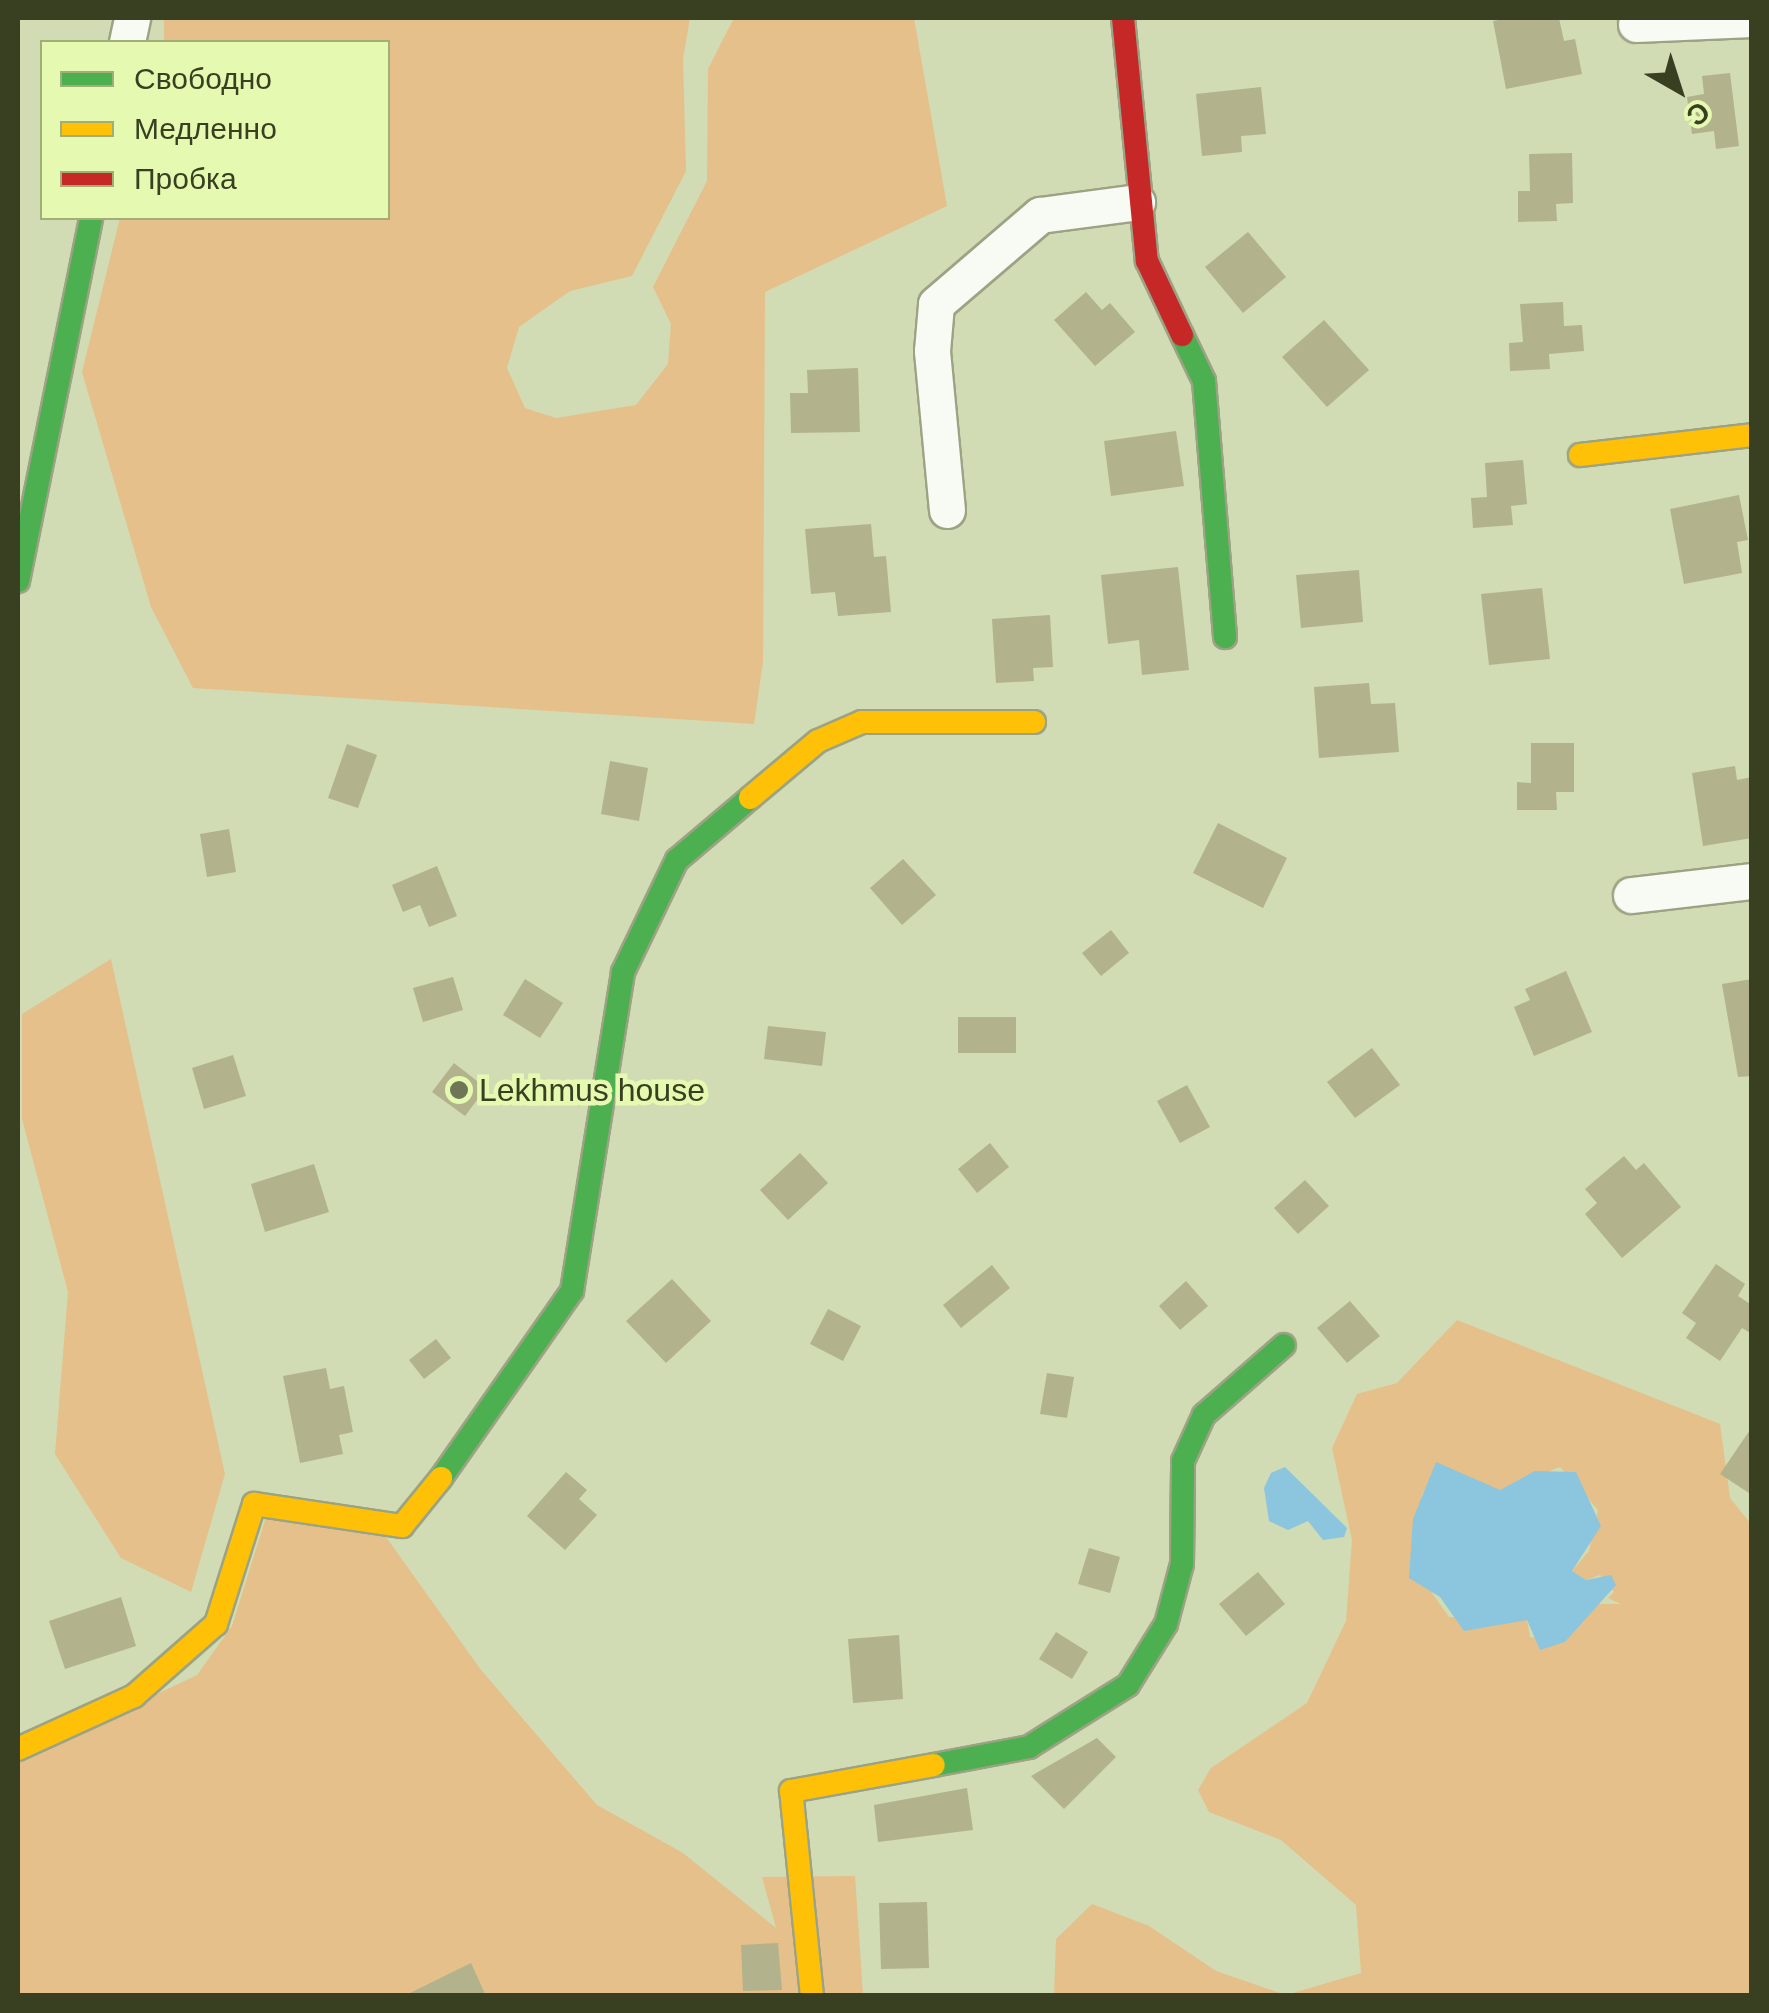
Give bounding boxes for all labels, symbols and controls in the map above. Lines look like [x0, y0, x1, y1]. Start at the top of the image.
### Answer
legend [40, 40, 390, 220]
north arrow [1629, 40, 1729, 140]
text: Свободно [134, 62, 272, 95]
text: С [1681, 95, 1716, 132]
text: Медленно [134, 112, 277, 145]
text: Пробка [134, 162, 237, 195]
place label: Lekhmus house [479, 1071, 705, 1109]
marker: Lekhmus house [448, 1079, 470, 1101]

